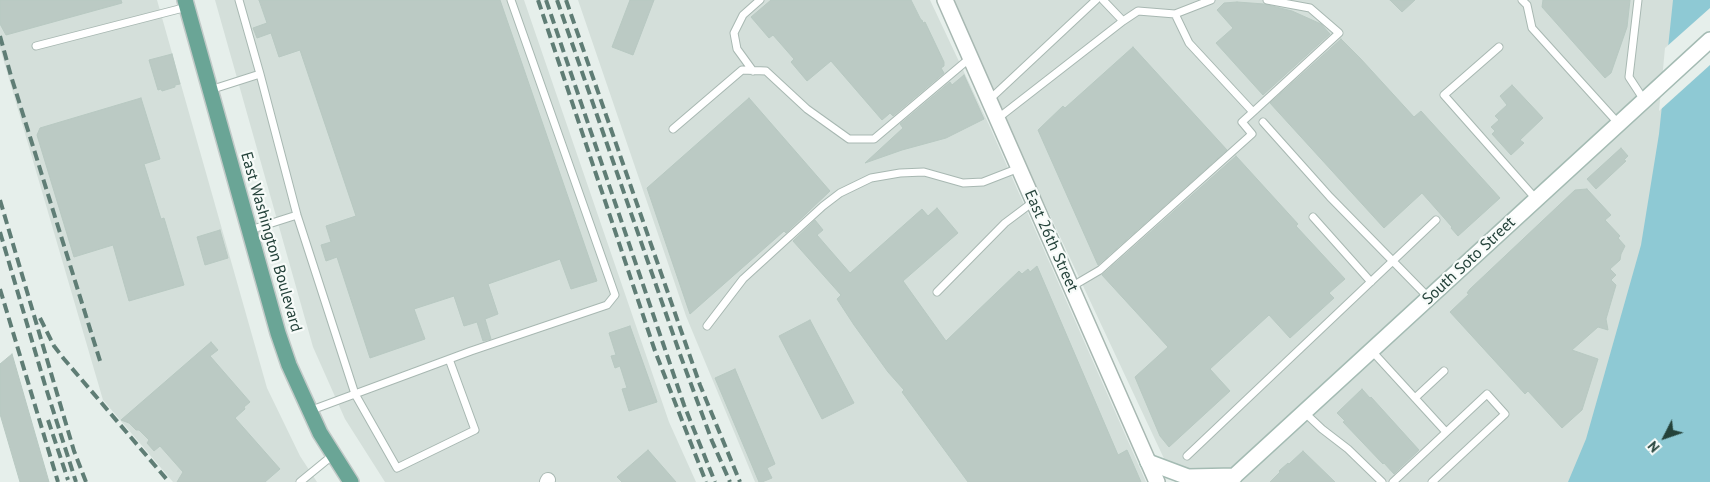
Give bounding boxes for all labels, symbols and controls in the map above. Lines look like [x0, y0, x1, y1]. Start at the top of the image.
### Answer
street label: East Washington Boulevard [236, 150, 306, 334]
street label: East 26th Street [1020, 187, 1082, 295]
street label: South Soto Street [1419, 213, 1519, 309]
north arrow [1640, 412, 1690, 462]
text: N [1644, 437, 1663, 456]

